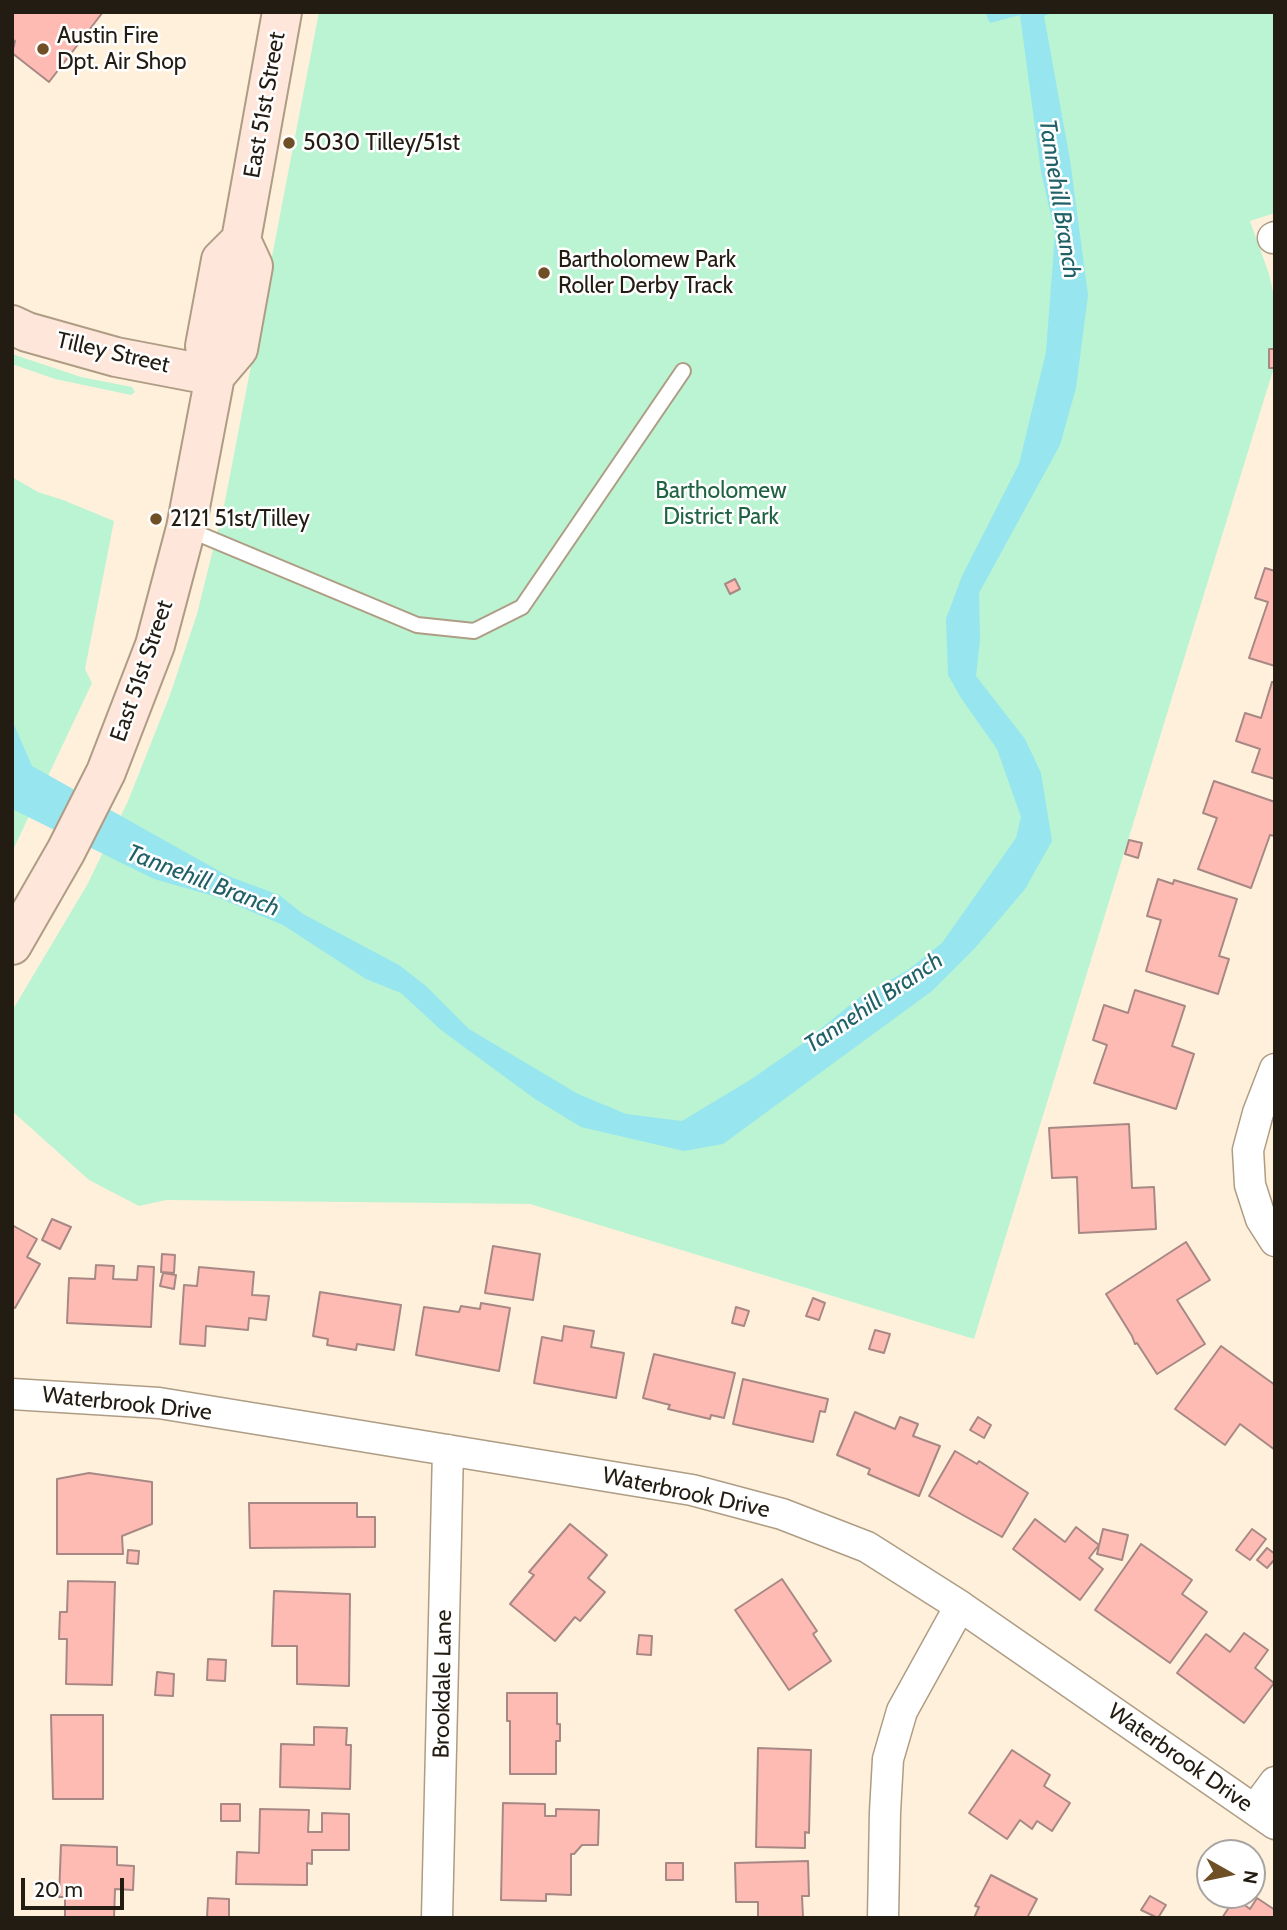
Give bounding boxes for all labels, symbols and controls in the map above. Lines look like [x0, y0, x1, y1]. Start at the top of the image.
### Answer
place label: Austin Fire Dpt. Air Shop [57, 22, 187, 76]
street label: East 51st Street [239, 30, 291, 180]
marker: Austin Fire Dpt. Air Shop [35, 41, 51, 57]
water label: Tannehill Branch [1032, 117, 1086, 281]
place label: 5030 Tilley/51st [303, 129, 460, 157]
marker: 5030 Tilley/51st [281, 135, 297, 151]
place label: Bartholomew Park Roller Derby Track [558, 246, 736, 300]
marker: Bartholomew Park Roller Derby Track [536, 265, 552, 281]
street label: Tilley Street [54, 327, 172, 379]
park label: Bartholomew District Park [655, 477, 787, 531]
place label: 2121 51st/Tilley [170, 505, 310, 533]
marker: 2121 51st/Tilley [148, 511, 164, 527]
street label: East 51st Street [105, 597, 179, 745]
water label: Tannehill Branch [123, 839, 283, 923]
water label: Tannehill Branch [799, 946, 949, 1060]
street label: Waterbrook Drive [41, 1381, 213, 1427]
street label: Waterbrook Drive [600, 1462, 772, 1524]
street label: Brookdale Lane [428, 1609, 458, 1759]
street label: Waterbrook Drive [1102, 1698, 1258, 1818]
north arrow [1196, 1839, 1266, 1909]
scale bar [24, 1864, 128, 1908]
text: N [1238, 1869, 1263, 1885]
text: 20 m [34, 1877, 83, 1902]

